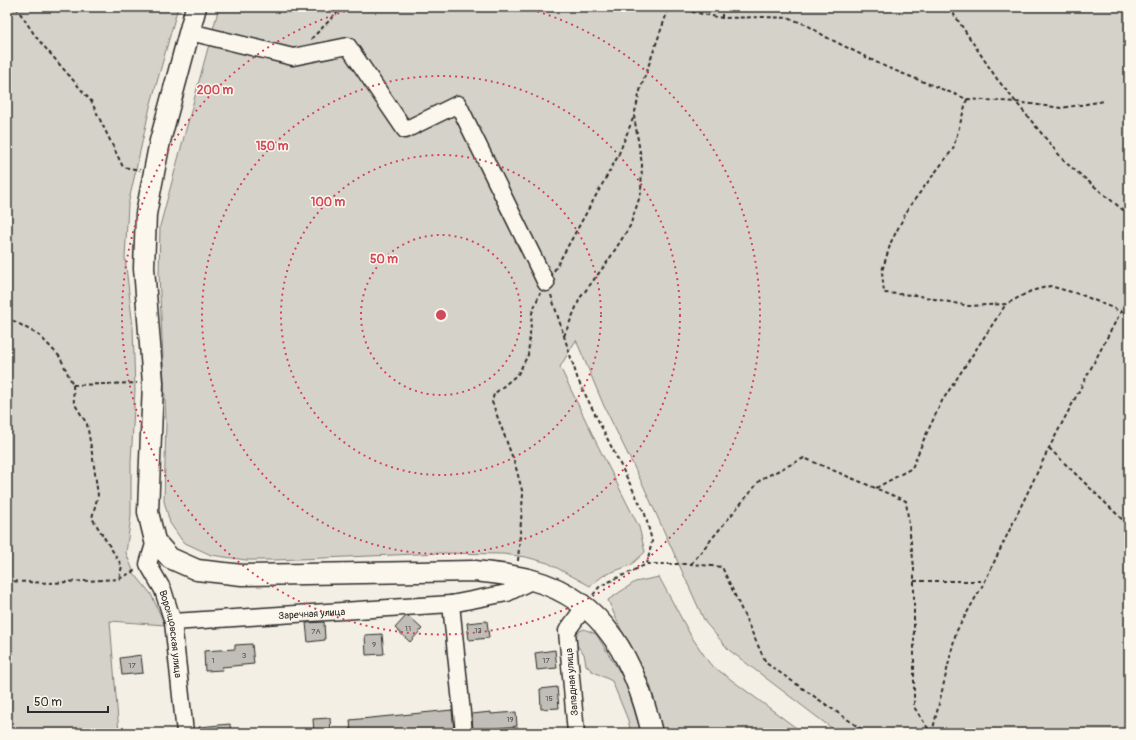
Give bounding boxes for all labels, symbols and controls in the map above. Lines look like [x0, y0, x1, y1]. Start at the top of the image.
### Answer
text: 200 m [197, 83, 234, 98]
text: 150 m [256, 139, 289, 154]
text: 100 m [311, 195, 346, 210]
text: 50 m [370, 252, 398, 267]
centre of rings [434, 308, 448, 322]
street label: Воронцовская улица [156, 589, 184, 679]
street label: Заречная улица [278, 606, 346, 622]
house number: 11 [405, 624, 411, 633]
house number: 13 [474, 626, 482, 635]
house number: 7А [311, 627, 321, 636]
house number: 9 [372, 640, 376, 649]
street label: Западная улица [563, 647, 581, 716]
house number: 3 [242, 651, 247, 660]
house number: 1 [211, 656, 215, 665]
house number: 17 [542, 656, 550, 665]
house number: 17 [128, 661, 136, 670]
scale bar [28, 688, 108, 714]
house number: 15 [545, 694, 553, 703]
text: 50 m [34, 695, 62, 710]
house number: 19 [506, 715, 514, 724]

